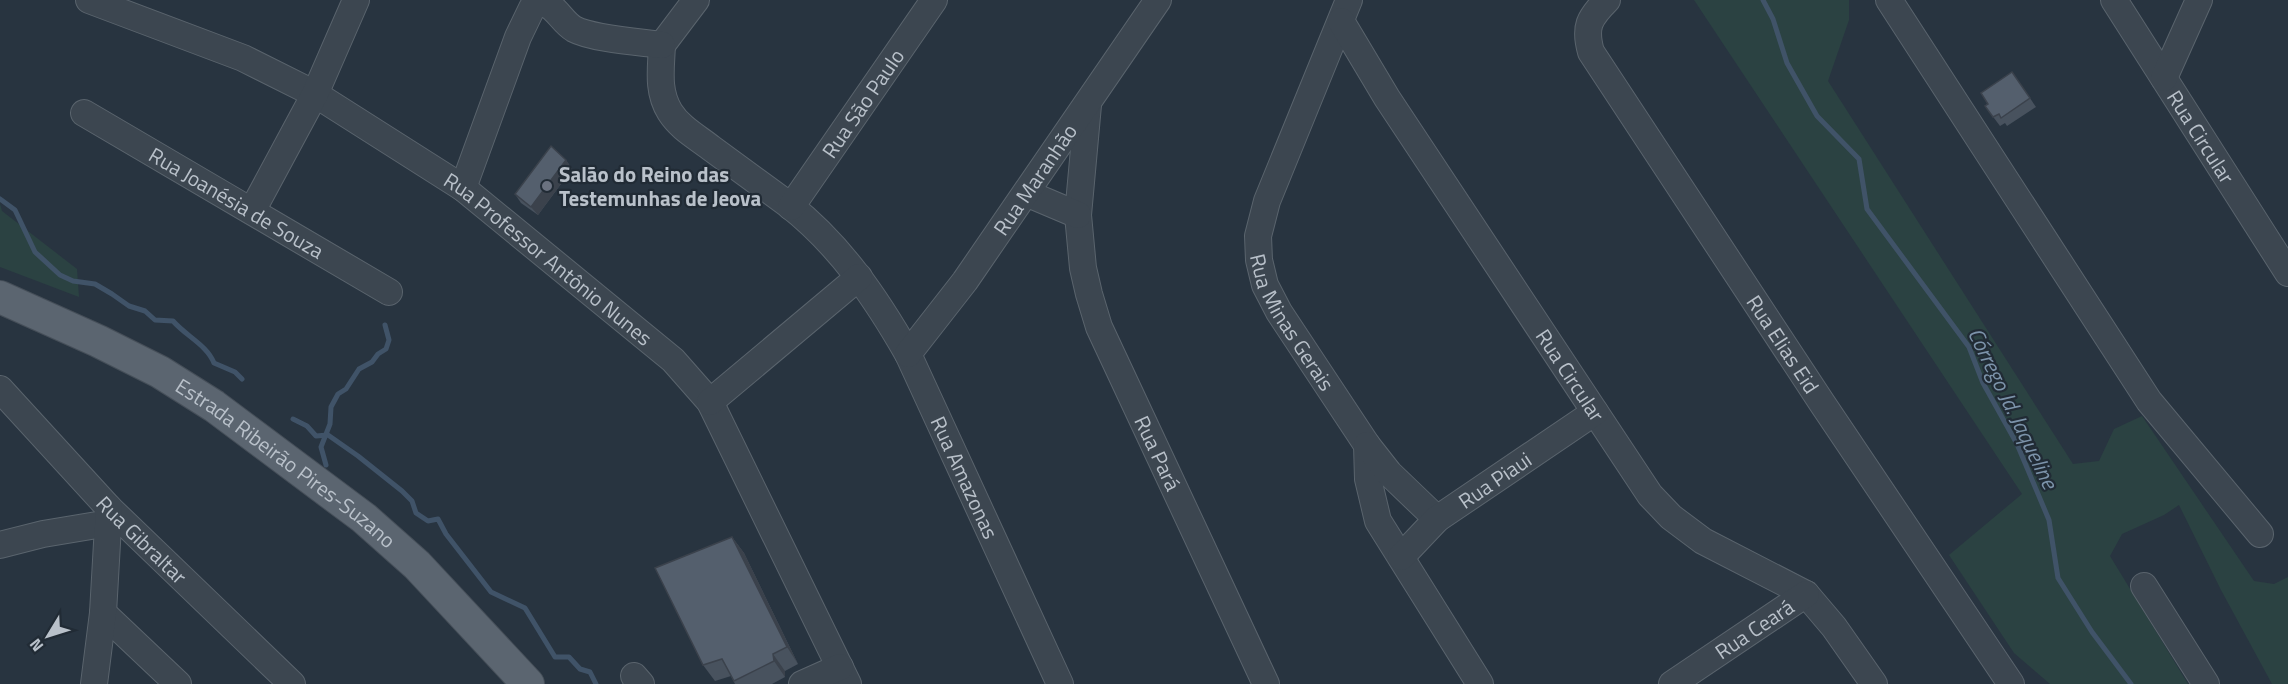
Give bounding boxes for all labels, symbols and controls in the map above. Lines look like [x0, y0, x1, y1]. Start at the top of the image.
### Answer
street label: Rua São Paulo [813, 42, 912, 165]
street label: Rua Circular [2159, 84, 2243, 190]
street label: Rua Maranhão [985, 117, 1085, 242]
street label: Rua Joanésia de Souza [143, 139, 331, 267]
place label: Salão do Reino das Testemunhas de Jeova [559, 158, 761, 214]
street label: Rua Professor Antônio Nunes [438, 164, 659, 353]
marker: Salão do Reino das Testemunhas de Jeova [540, 179, 554, 193]
street label: Rua Minas Gerais [1242, 250, 1343, 397]
street label: Rua Elias Eid [1739, 288, 1827, 400]
water label: Córrego Jd. Jaqueline [1959, 321, 2068, 496]
street label: Rua Circular [1528, 322, 1613, 428]
street label: Estrada Ribeirão Pires-Suzano [169, 370, 403, 555]
street label: Rua Pará [1127, 410, 1190, 496]
street label: Rua Amazonas [923, 411, 1007, 544]
street label: Rua Piaui [1452, 444, 1538, 516]
street label: Rua Gibraltar [89, 488, 195, 591]
street label: Rua Ceará [1708, 590, 1801, 667]
north arrow [18, 606, 78, 666]
text: N [23, 633, 49, 657]

